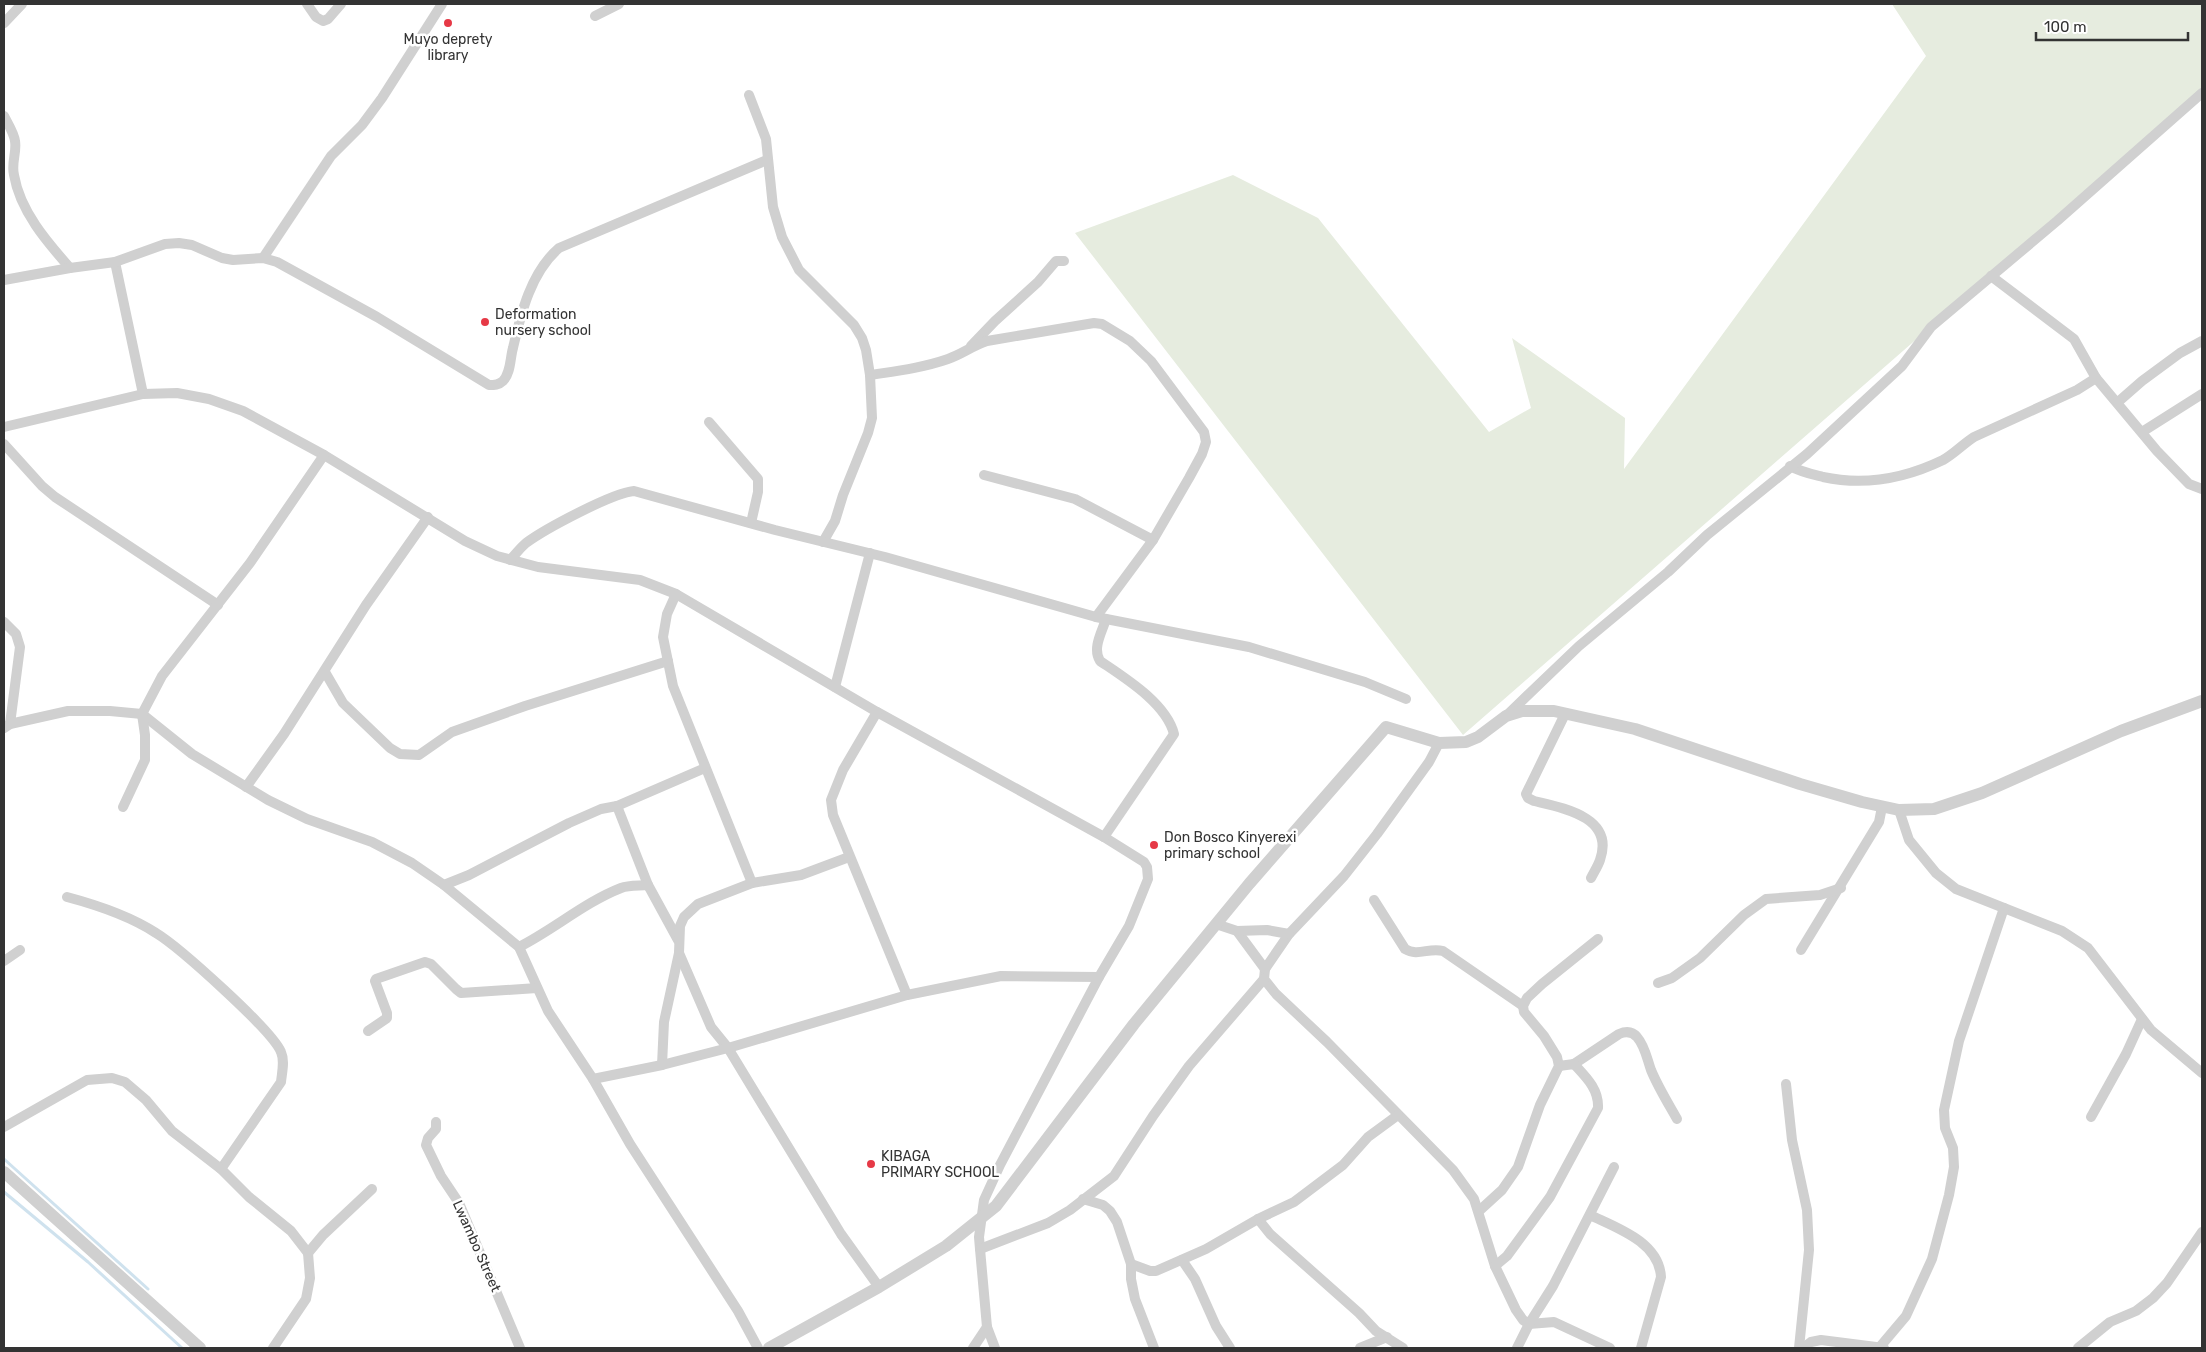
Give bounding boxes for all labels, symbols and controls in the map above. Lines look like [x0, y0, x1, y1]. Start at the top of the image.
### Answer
scale bar [2036, 10, 2188, 42]
marker: Muyo deprety library [442, 17, 454, 29]
text: 100 m [2044, 18, 2086, 36]
place label: Muyo deprety library [403, 31, 493, 64]
place label: Deformation nursery school [495, 306, 591, 339]
marker: Deformation nursery school [479, 316, 491, 328]
place label: Don Bosco Kinyerexi primary school [1164, 829, 1297, 862]
marker: Don Bosco Kinyerexi primary school [1148, 839, 1160, 851]
place label: KIBAGA PRIMARY SCHOOL [881, 1148, 999, 1181]
marker: KIBAGA PRIMARY SCHOOL [865, 1158, 877, 1170]
street label: Lwambo Street [449, 1198, 505, 1295]

